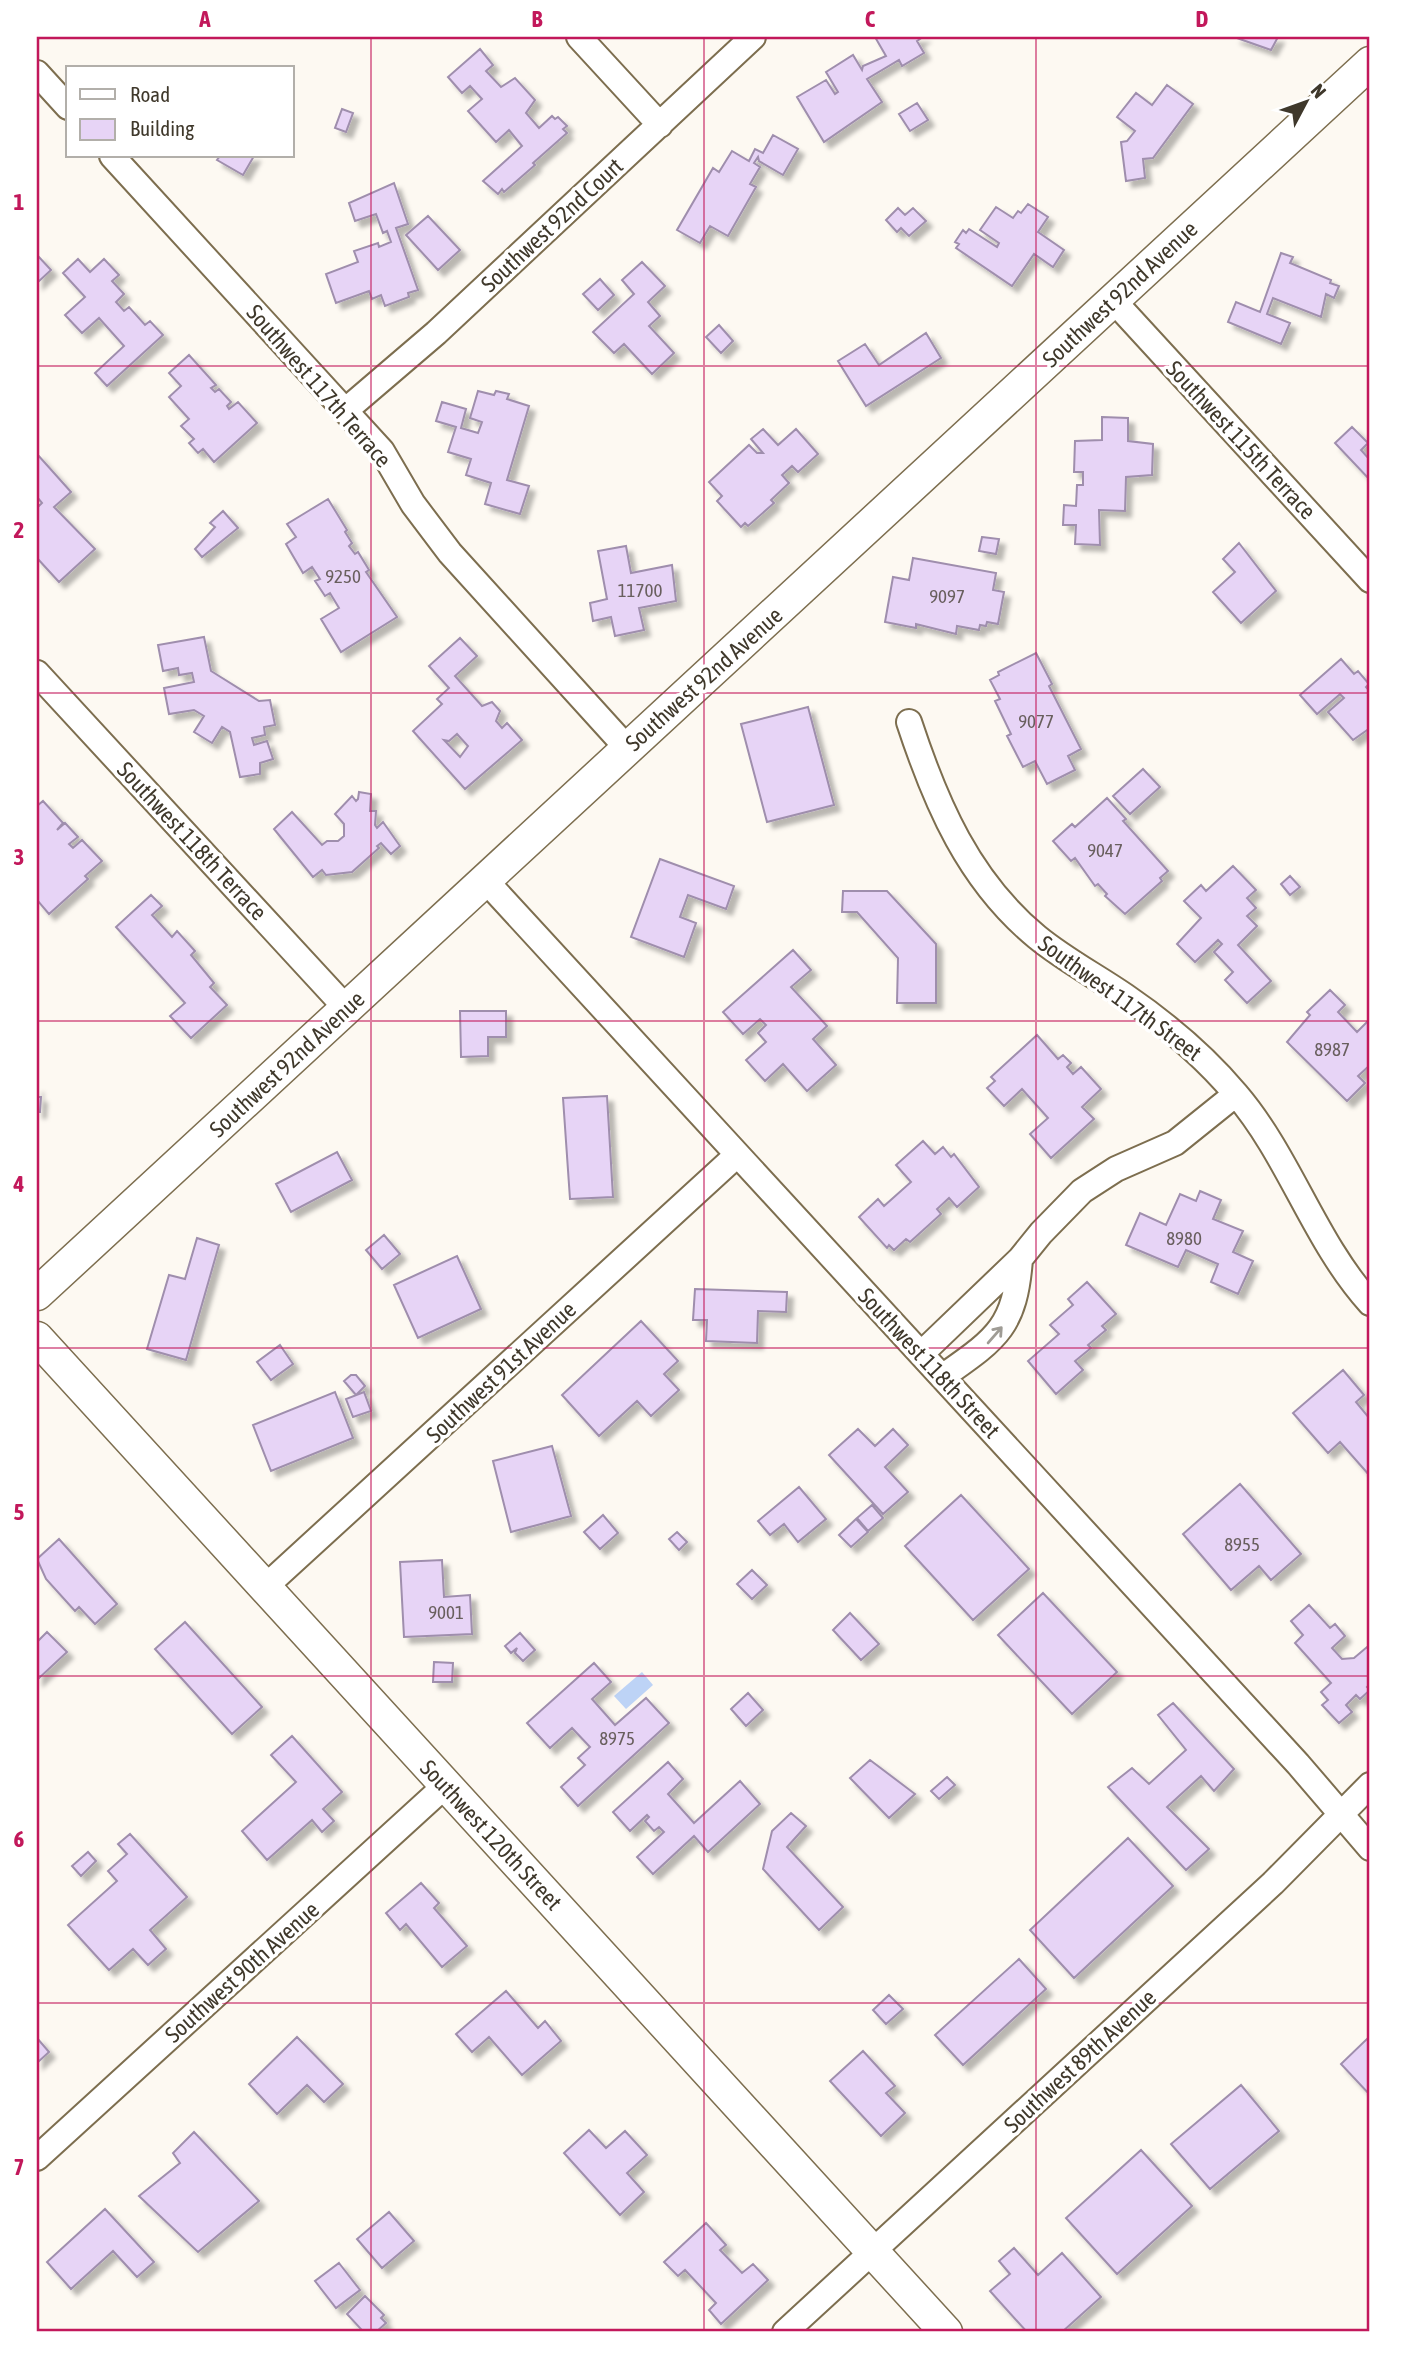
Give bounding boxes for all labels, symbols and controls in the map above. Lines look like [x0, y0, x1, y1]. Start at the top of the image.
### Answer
text: A [198, 6, 211, 32]
text: B [532, 6, 543, 32]
text: C [865, 6, 876, 32]
text: D [1196, 6, 1209, 32]
legend [66, 66, 294, 158]
north arrow [1270, 66, 1340, 136]
text: N [1307, 79, 1331, 102]
text: Road [130, 82, 170, 106]
text: Building [130, 116, 194, 140]
street label: Southwest 92nd Court [476, 153, 628, 297]
text: 1 [14, 189, 25, 215]
street label: Southwest 92nd Avenue [1037, 216, 1203, 372]
street label: Southwest 117th Terrace [241, 300, 397, 472]
street label: Southwest 115th Terrace [1161, 356, 1321, 524]
text: 2 [14, 517, 24, 543]
house number: 9250 [325, 565, 361, 587]
house number: 11700 [618, 579, 662, 601]
house number: 9097 [929, 585, 965, 607]
street label: Southwest 92nd Avenue [620, 602, 788, 756]
house number: 9077 [1018, 710, 1054, 732]
street label: Southwest 118th Terrace [112, 757, 272, 925]
house number: 9047 [1087, 839, 1123, 861]
text: 3 [14, 844, 24, 870]
street label: Southwest 117th Street [1033, 930, 1207, 1066]
street label: Southwest 92nd Avenue [204, 986, 370, 1142]
house number: 8987 [1314, 1038, 1350, 1060]
text: 4 [13, 1171, 25, 1197]
house number: 8980 [1166, 1227, 1202, 1249]
street label: Southwest 118th Street [853, 1283, 1005, 1443]
street label: Southwest 91st Avenue [421, 1296, 581, 1448]
one-way arrow [987, 1326, 1003, 1344]
text: 5 [14, 1499, 25, 1525]
house number: 8955 [1224, 1533, 1260, 1555]
house number: 9001 [428, 1601, 464, 1623]
house number: 8975 [599, 1727, 635, 1749]
street label: Southwest 120th Street [415, 1755, 567, 1915]
text: 6 [14, 1826, 25, 1852]
street label: Southwest 90th Avenue [160, 1896, 324, 2048]
street label: Southwest 89th Avenue [999, 1984, 1161, 2138]
text: 7 [14, 2154, 24, 2180]

